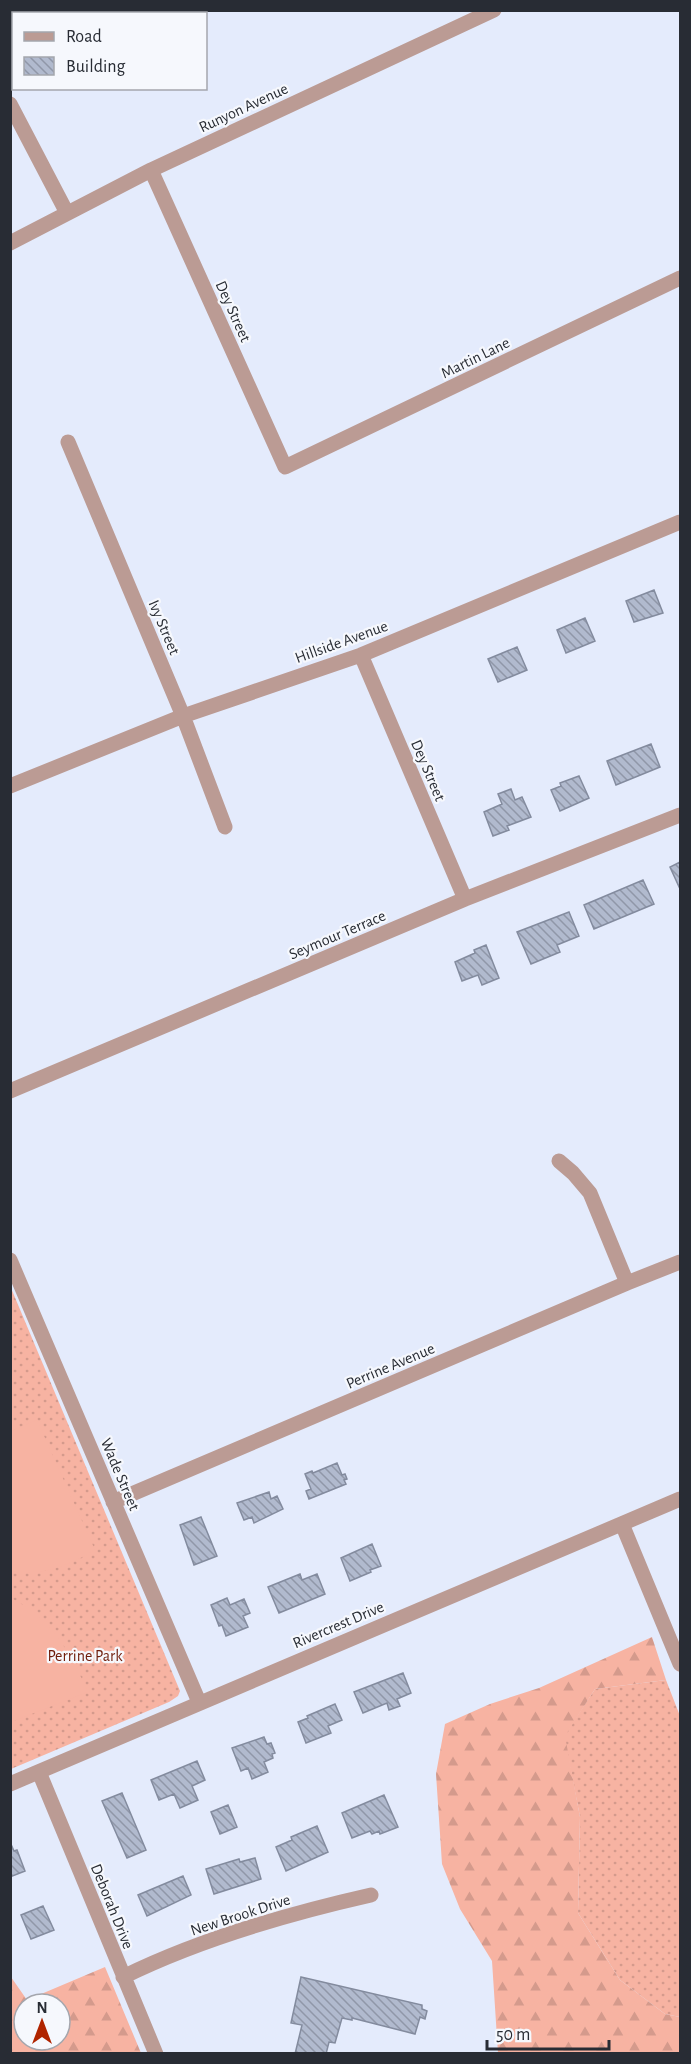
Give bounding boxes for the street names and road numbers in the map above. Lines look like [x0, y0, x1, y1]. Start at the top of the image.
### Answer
street label: Runyon Avenue [196, 80, 291, 136]
street label: Dey Street [212, 279, 254, 345]
street label: Martin Lane [439, 334, 512, 381]
street label: Ivy Street [145, 598, 183, 657]
street label: Hillside Avenue [293, 618, 390, 666]
street label: Dey Street [407, 737, 448, 804]
street label: Seymour Terrace [287, 907, 388, 963]
street label: Perrine Avenue [344, 1340, 437, 1392]
street label: Wade Street [98, 1436, 142, 1513]
street label: Rivercrest Drive [290, 1599, 386, 1651]
street label: Deborah Drive [88, 1862, 136, 1951]
street label: New Brook Drive [188, 1891, 292, 1939]

